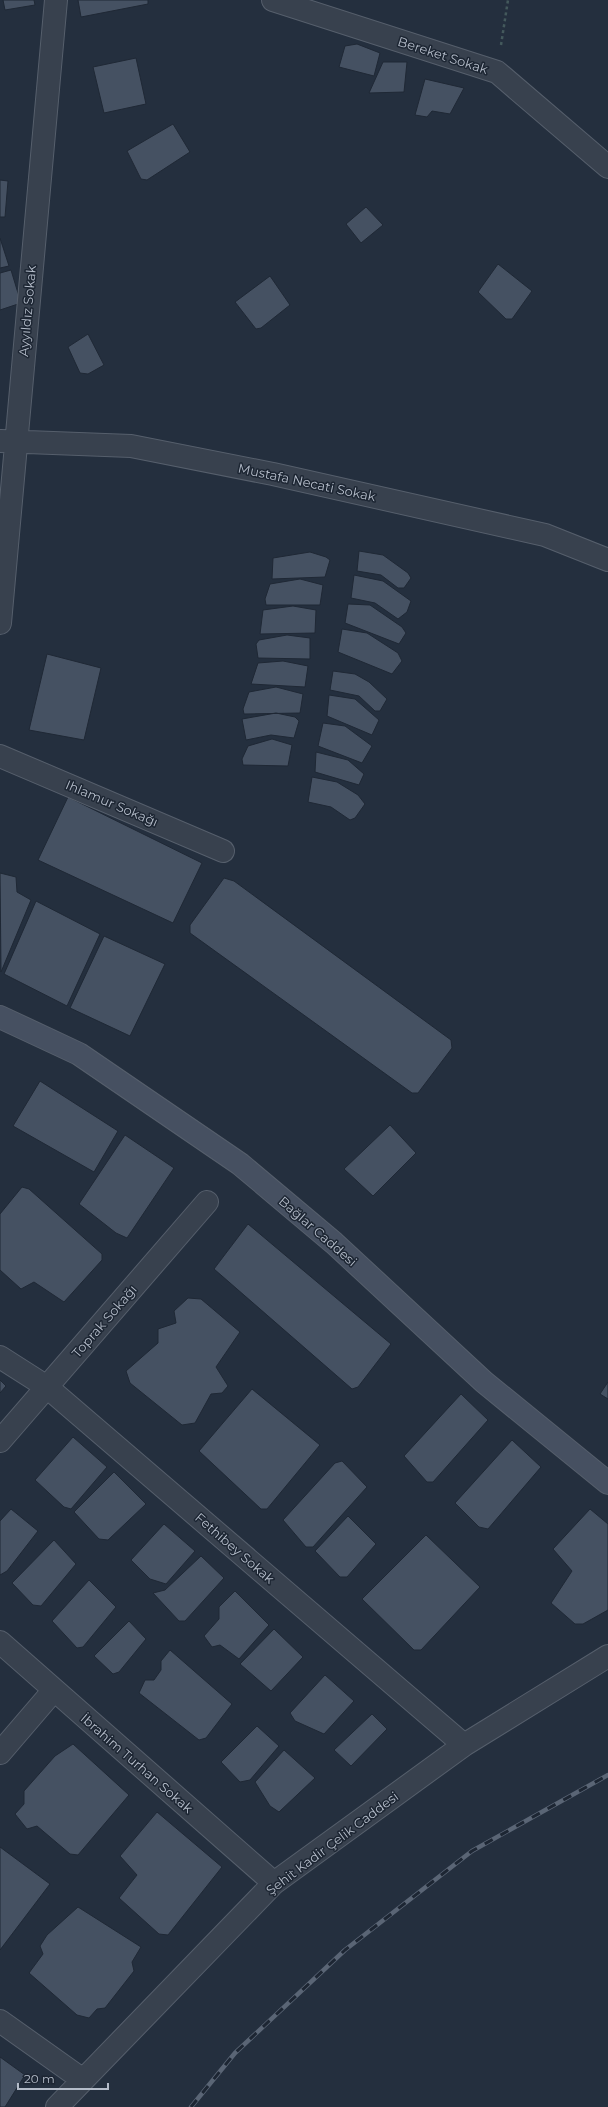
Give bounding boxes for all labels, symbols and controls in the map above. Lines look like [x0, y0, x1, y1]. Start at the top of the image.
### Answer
street label: Bereket Sokak [396, 33, 490, 77]
street label: Ayyıldız Sokak [15, 264, 39, 357]
street label: Mustafa Necati Sokak [237, 460, 378, 504]
street label: Ihlamur Sokağı [63, 776, 161, 830]
street label: Bağlar Caddesi [276, 1193, 360, 1269]
street label: Toprak Sokağı [68, 1281, 140, 1361]
street label: Fethibey Sokak [192, 1509, 278, 1587]
street label: İbrahim Turhan Sokak [78, 1710, 197, 1816]
street label: Şehit Kadir Çelik Caddesi [263, 1788, 401, 1898]
scale bar [18, 2065, 108, 2091]
text: 20 m [24, 2071, 55, 2086]

